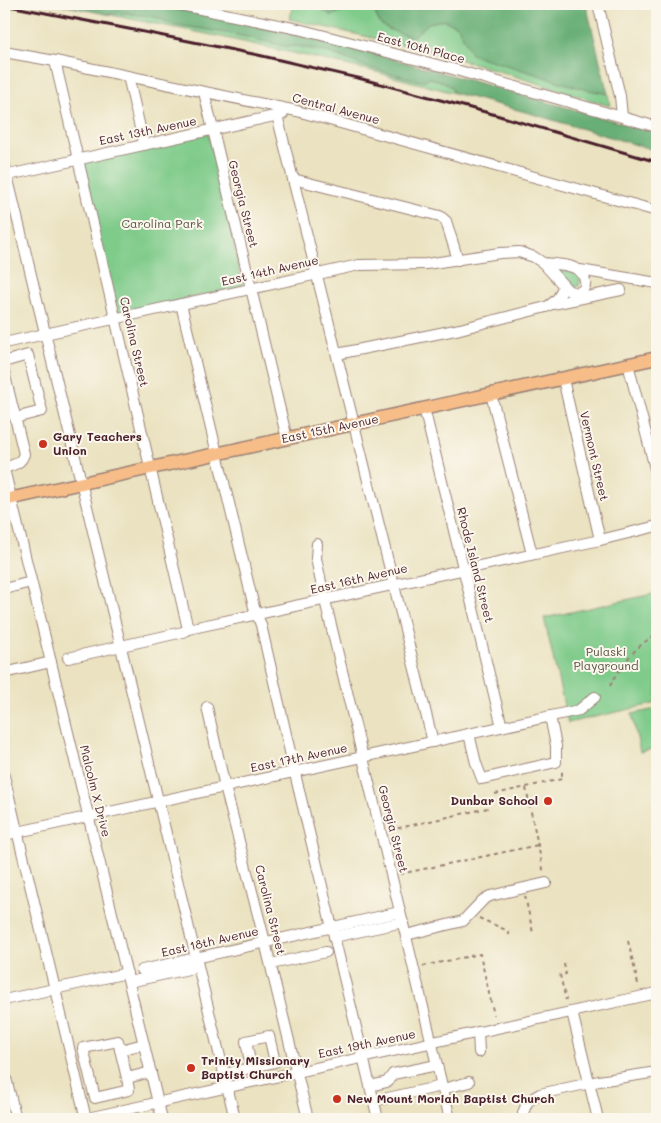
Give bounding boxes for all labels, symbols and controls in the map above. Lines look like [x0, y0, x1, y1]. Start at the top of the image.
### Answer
street label: East 10th Place [376, 28, 467, 66]
street label: Central Avenue [291, 89, 382, 127]
street label: East 13th Avenue [98, 112, 198, 148]
street label: Georgia Street [225, 158, 263, 249]
park label: Carolina Park [121, 215, 203, 231]
street label: East 14th Avenue [220, 251, 320, 289]
street label: Carolina Street [117, 295, 153, 388]
street label: Vermont Street [577, 409, 613, 502]
street label: East 15th Avenue [280, 410, 380, 446]
place label: Gary Teachers Union [53, 428, 142, 458]
marker: Gary Teachers Union [37, 438, 49, 450]
street label: Rhode Island Street [454, 505, 498, 624]
street label: East 16th Avenue [309, 559, 409, 597]
park label: Pulaski Playground [573, 643, 639, 673]
street label: East 17th Avenue [249, 739, 349, 775]
street label: Malcolm X Drive [77, 743, 115, 838]
street label: Georgia Street [375, 783, 413, 874]
place label: Dunbar School [451, 792, 538, 808]
marker: Dunbar School [542, 795, 554, 807]
street label: Carolina Street [252, 863, 290, 956]
street label: East 18th Avenue [160, 922, 260, 960]
street label: East 19th Avenue [317, 1025, 417, 1061]
place label: Trinity Missionary Baptist Church [201, 1052, 310, 1082]
marker: Trinity Missionary Baptist Church [185, 1062, 197, 1074]
place label: New Mount Moriah Baptist Church [347, 1090, 554, 1106]
marker: New Mount Moriah Baptist Church [331, 1093, 343, 1105]

